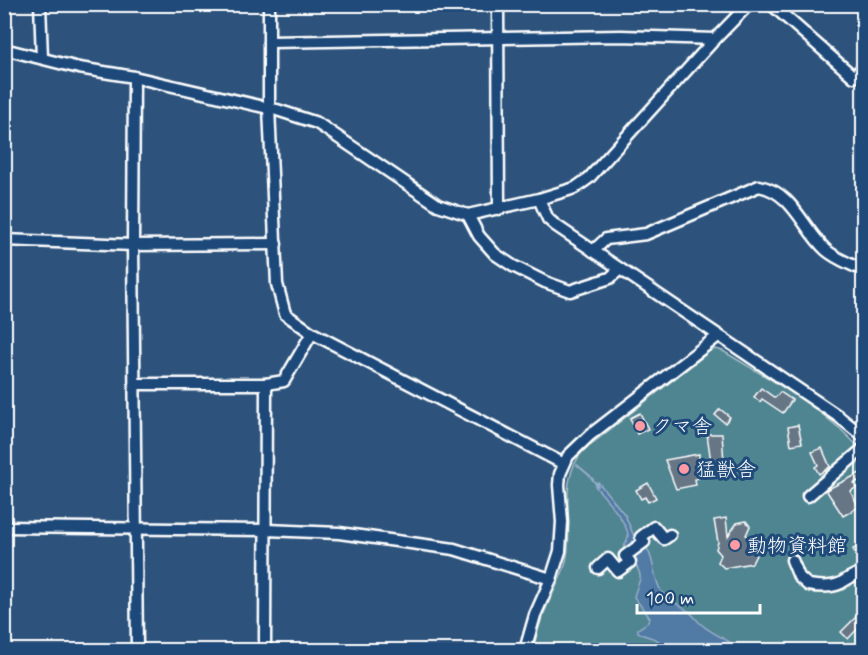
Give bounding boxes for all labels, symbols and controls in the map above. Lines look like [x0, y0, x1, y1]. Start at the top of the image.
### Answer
place label: クマ舎 [652, 414, 712, 441]
marker: クマ舎 [633, 419, 647, 433]
place label: 猛獣舎 [696, 457, 756, 484]
marker: 猛獣舎 [677, 462, 691, 476]
place label: 動物資料館 [747, 533, 847, 560]
marker: 動物資料館 [728, 538, 742, 552]
scale bar [637, 577, 760, 615]
text: 100 m [646, 587, 694, 611]

